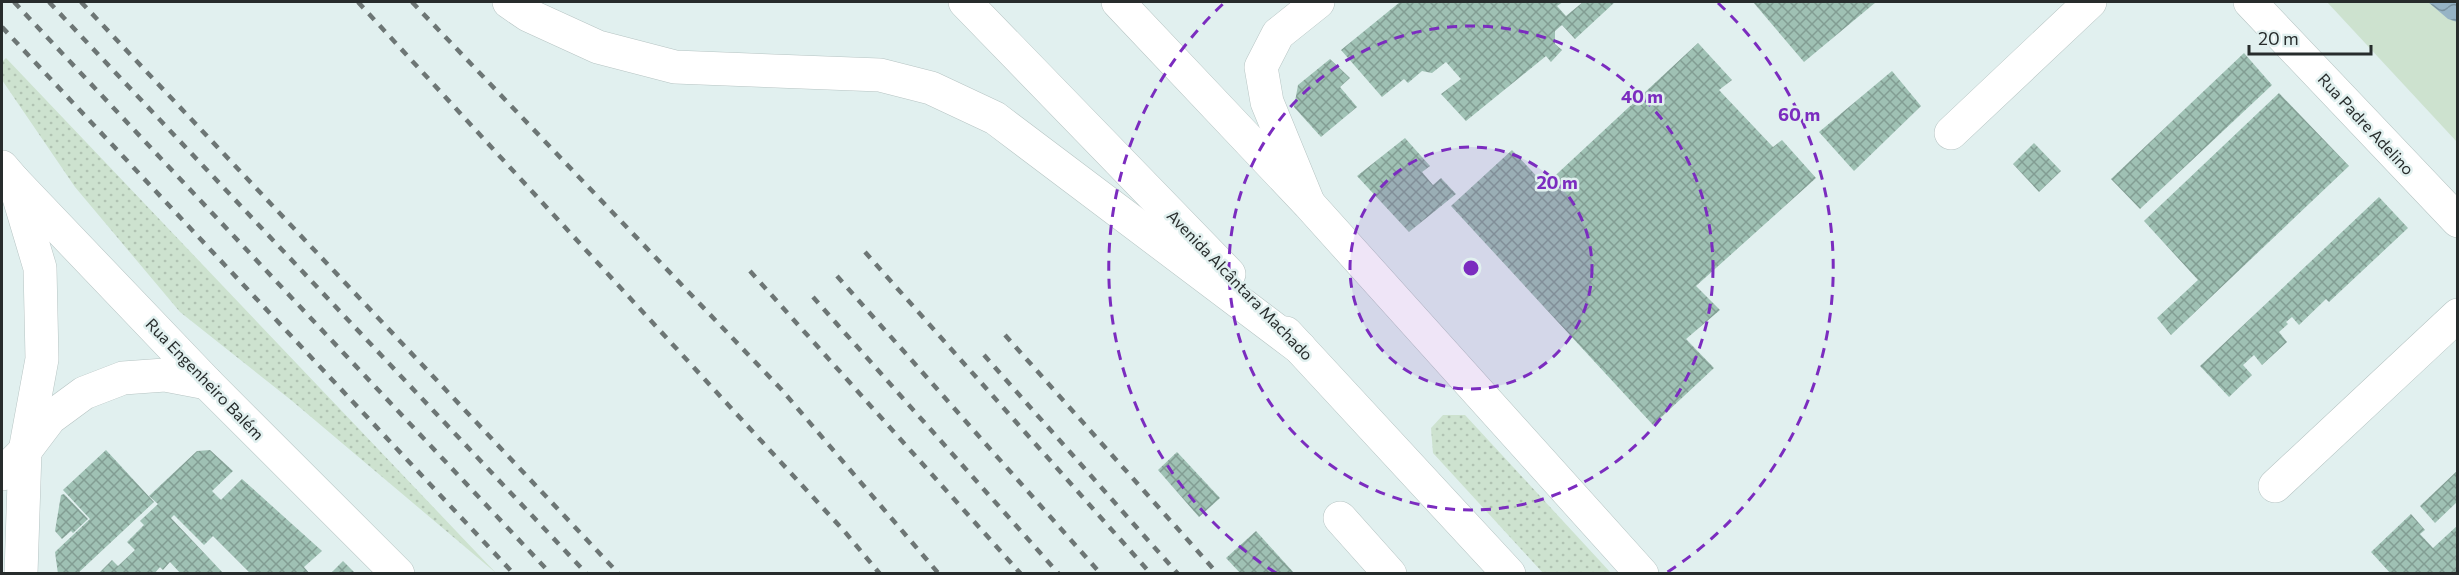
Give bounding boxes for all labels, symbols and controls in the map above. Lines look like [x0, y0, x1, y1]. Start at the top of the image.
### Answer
scale bar [2249, 18, 2370, 56]
text: 20 m [2258, 27, 2299, 49]
street label: Rua Padre Adelino [2315, 69, 2418, 178]
text: 40 m [1621, 85, 1663, 107]
text: 60 m [1778, 103, 1820, 125]
text: 20 m [1536, 171, 1578, 193]
street label: Avenida Alcântara Machado [1164, 206, 1317, 364]
centre of rings [1461, 258, 1481, 278]
street label: Rua Engenheiro Balém [142, 314, 268, 443]

